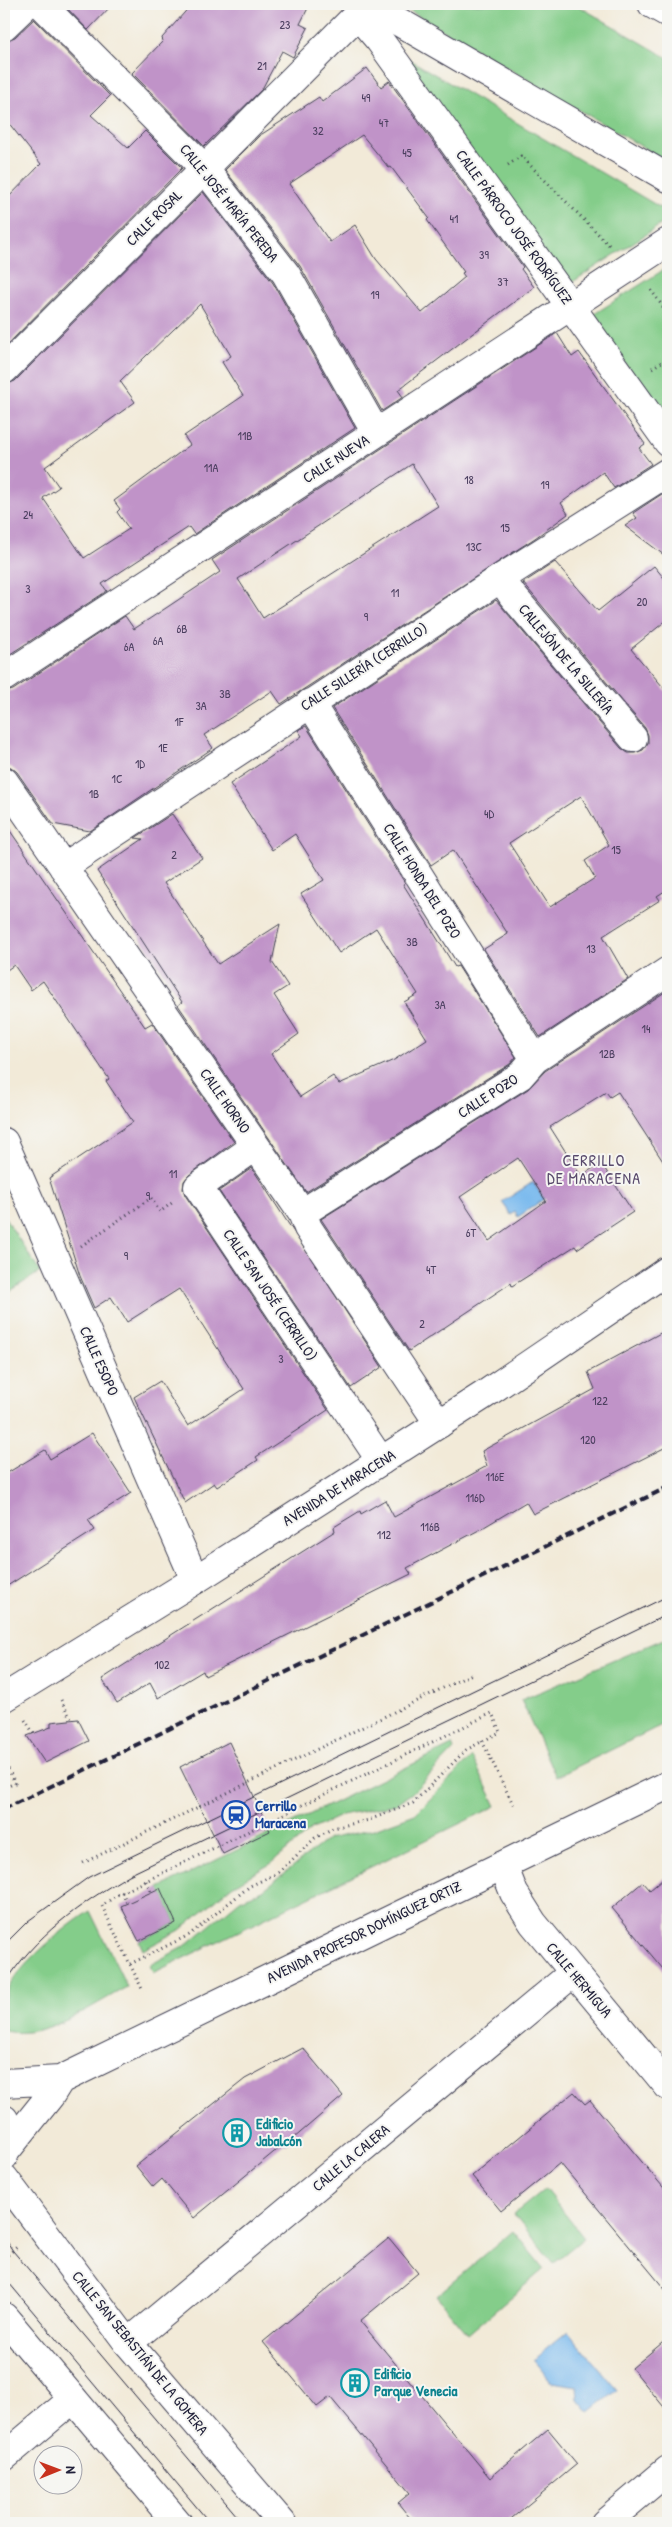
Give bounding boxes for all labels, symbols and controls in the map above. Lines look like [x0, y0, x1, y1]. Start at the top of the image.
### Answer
house number: 23 [280, 16, 291, 33]
house number: 21 [257, 57, 267, 74]
house number: 49 [362, 89, 371, 106]
house number: 47 [379, 114, 389, 131]
house number: 32 [313, 122, 324, 139]
street label: CALLE JOSÉ MARÍA PEREDA [175, 139, 284, 267]
house number: 45 [402, 144, 412, 161]
street label: CALLE PÁRROCO JOSÉ RODRÍGUEZ [451, 145, 578, 309]
street label: CALLE ROSAL [121, 185, 187, 250]
house number: 41 [450, 210, 458, 227]
house number: 39 [479, 246, 489, 263]
house number: 37 [497, 273, 509, 290]
house number: 19 [371, 286, 380, 303]
house number: 11B [238, 427, 252, 444]
street label: CALLE NUEVA [298, 429, 374, 488]
house number: 11A [204, 459, 218, 476]
house number: 18 [464, 471, 474, 488]
house number: 19 [541, 476, 550, 493]
house number: 24 [23, 506, 34, 523]
house number: 15 [500, 519, 510, 536]
house number: 13C [466, 538, 483, 555]
house number: 3 [25, 580, 31, 597]
house number: 11 [391, 584, 399, 601]
house number: 20 [637, 593, 648, 610]
street label: CALLEJÓN DE LA SILLERÍA [514, 599, 619, 719]
house number: 9 [364, 608, 369, 625]
street label: CALLE SILLERÍA (CERRILLO) [296, 617, 432, 716]
house number: 6B [177, 620, 187, 637]
house number: 6A [153, 632, 163, 649]
house number: 6A [124, 638, 134, 655]
house number: 3B [219, 685, 231, 702]
house number: 3A [195, 697, 207, 714]
house number: 1F [175, 713, 184, 730]
house number: 1E [158, 739, 169, 756]
house number: 1D [135, 755, 145, 772]
house number: 1C [112, 770, 123, 787]
house number: 1B [89, 785, 99, 802]
house number: 4D [484, 805, 494, 822]
street label: CALLE HONDA DEL POZO [378, 819, 466, 942]
house number: 15 [611, 841, 621, 858]
house number: 2 [171, 846, 177, 863]
house number: 3B [406, 933, 418, 950]
house number: 13 [586, 940, 596, 957]
house number: 3A [434, 996, 446, 1013]
house number: 14 [642, 1020, 651, 1037]
house number: 12B [599, 1045, 615, 1062]
street label: CALLE HORNO [195, 1064, 256, 1138]
street label: CALLE POZO [453, 1068, 522, 1123]
district label: CERRILLO DE MARACENA [547, 1149, 641, 1189]
house number: 11 [169, 1165, 177, 1182]
house number: 9 [146, 1187, 151, 1204]
street label: CALLE SAN JOSÉ (CERRILLO) [218, 1224, 323, 1365]
house number: 6T [466, 1224, 477, 1241]
house number: 9 [124, 1247, 129, 1264]
house number: 4T [426, 1261, 436, 1278]
house number: 2 [419, 1315, 425, 1332]
street label: CALLE ESOPO [75, 1323, 124, 1399]
house number: 3 [278, 1350, 284, 1367]
house number: 122 [592, 1392, 608, 1409]
house number: 120 [580, 1431, 596, 1448]
street label: AVENIDA DE MARACENA [278, 1444, 400, 1531]
house number: 116E [486, 1468, 505, 1485]
house number: 116D [465, 1489, 485, 1506]
house number: 116B [420, 1518, 440, 1535]
house number: 112 [377, 1526, 392, 1543]
house number: 102 [154, 1656, 170, 1673]
place label: Cerrillo Maracena [255, 1795, 306, 1833]
station icon: Cerrillo Maracena [221, 1800, 251, 1830]
street label: AVENIDA PROFESOR DOMÍNGUEZ ORTIZ [263, 1875, 465, 1988]
street label: CALLE HERMIGUA [542, 1938, 618, 2022]
place label: Edificio Jabalcón [256, 2113, 302, 2151]
building icon: Edificio Jabalcón [222, 2118, 252, 2148]
street label: CALLE LA CALERA [308, 2119, 394, 2196]
street label: CALLE SAN SEBASTIÁN DE LA GOMERA [67, 2266, 214, 2440]
place label: Edificio Parque Venecia [374, 2363, 458, 2402]
building icon: Edificio Parque Venecia [340, 2368, 370, 2398]
north arrow [32, 2444, 82, 2494]
text: N [62, 2466, 81, 2474]

